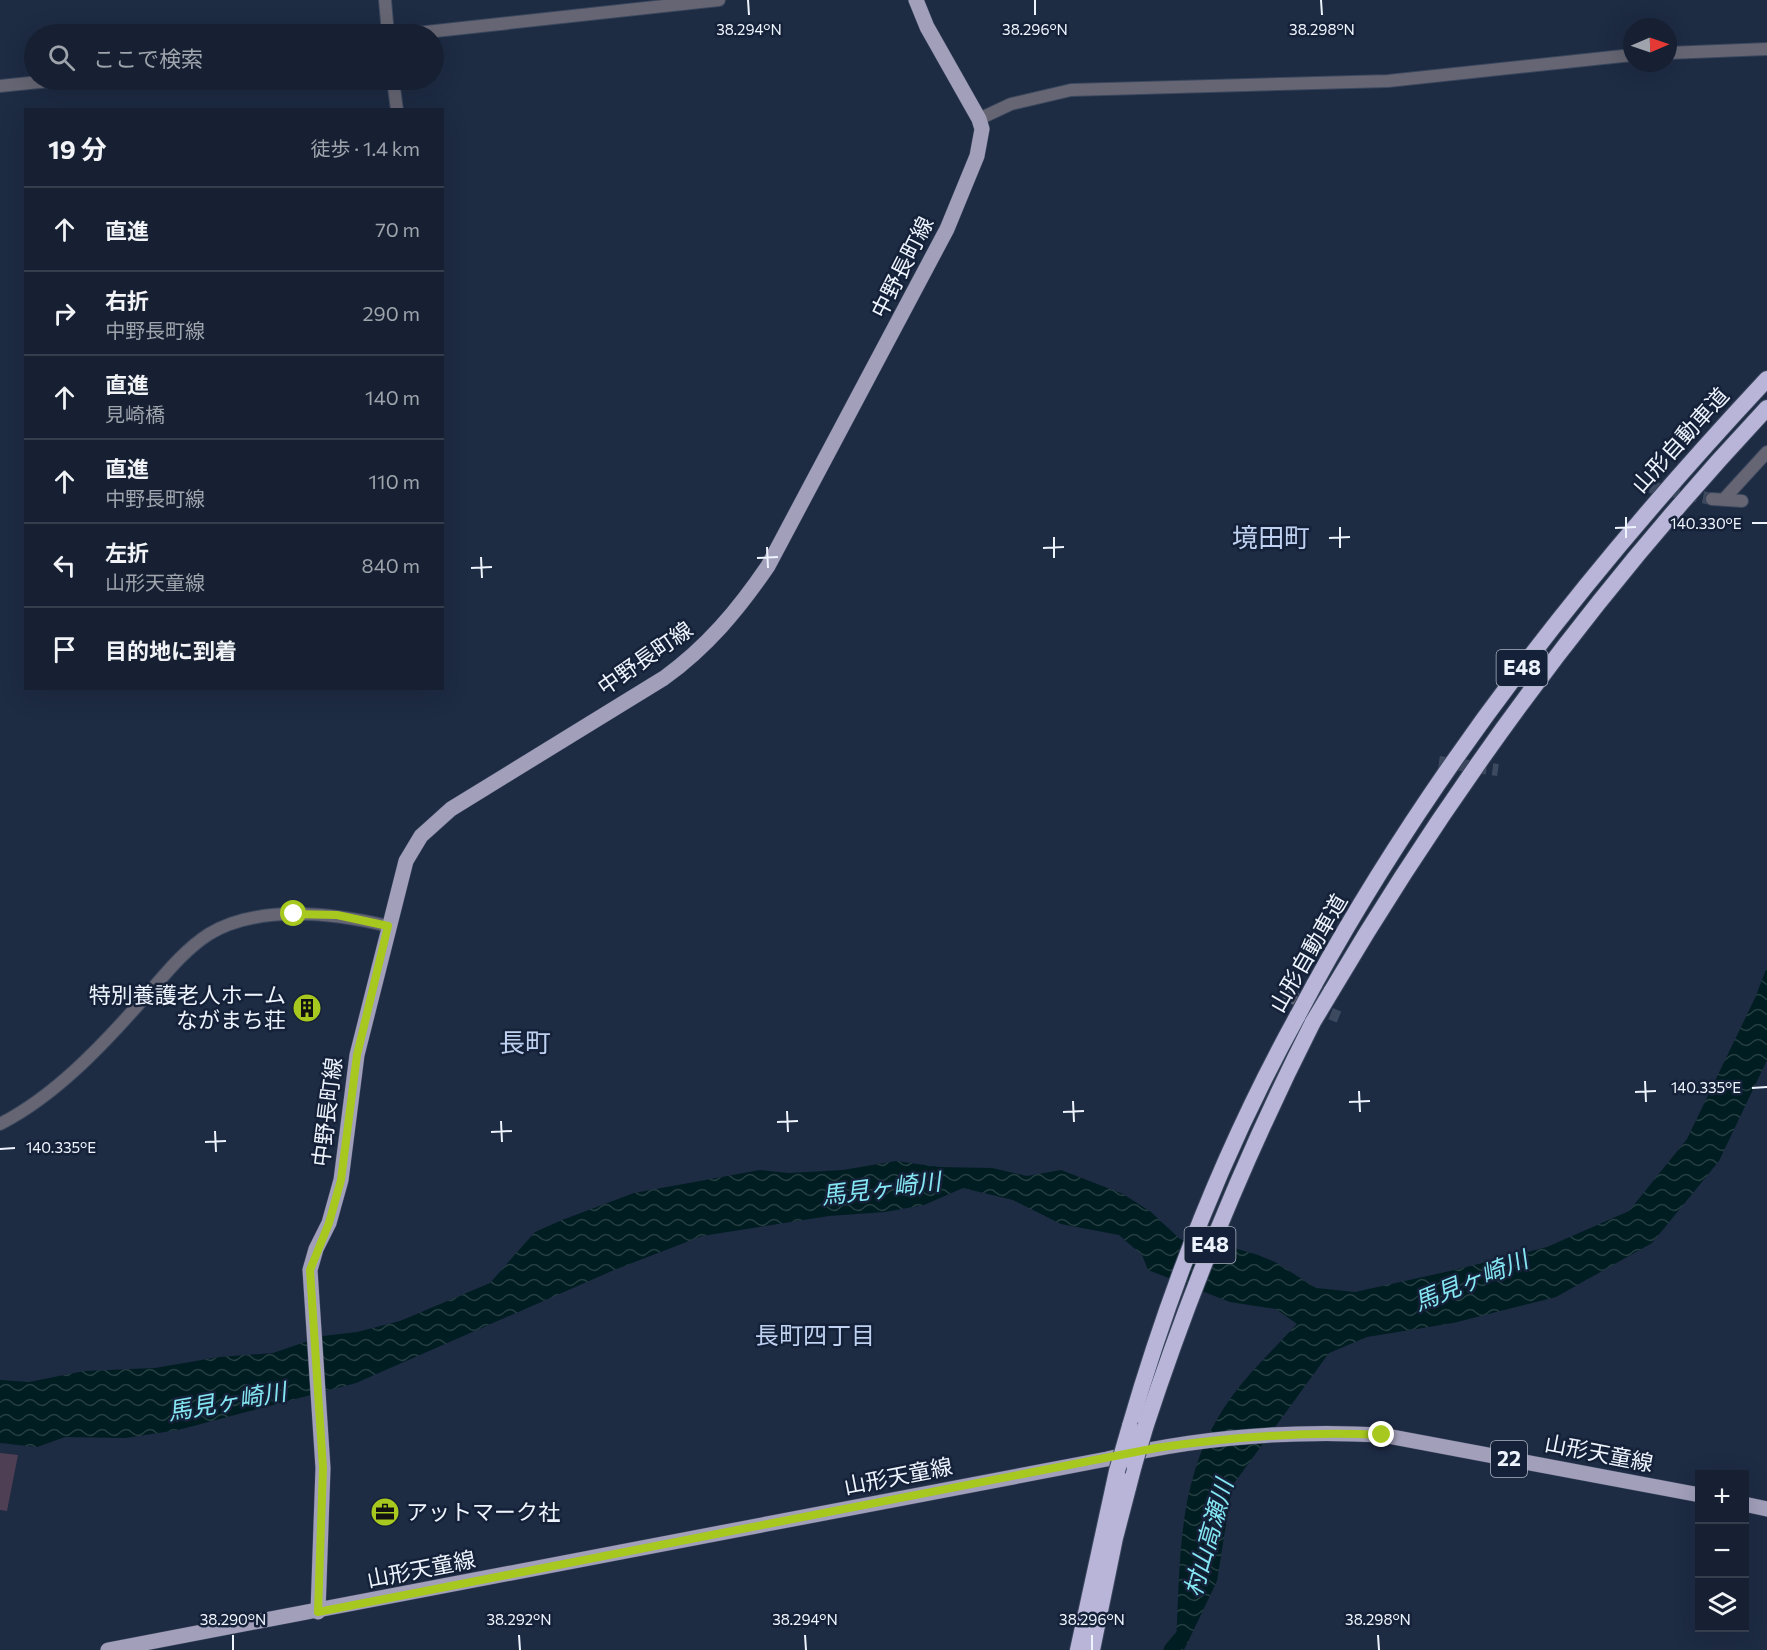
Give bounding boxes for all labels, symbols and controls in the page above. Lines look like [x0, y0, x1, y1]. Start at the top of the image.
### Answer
north arrow [1623, 18, 1677, 72]
text: 38.294°N [716, 20, 782, 38]
text: 38.296°N [1002, 20, 1068, 38]
text: 38.298°N [1289, 20, 1355, 38]
search box [24, 24, 444, 90]
icon: search [45, 41, 78, 74]
text: ここで検索 [93, 45, 203, 72]
text: 19 分 [48, 133, 107, 164]
text: 徒歩 · 1.4 km [311, 136, 420, 160]
street label: 中野長町線 [865, 212, 939, 322]
icon: ahead [48, 213, 81, 246]
text: 直進 [105, 217, 149, 244]
text: 70 m [375, 217, 420, 241]
text: 右折 [105, 287, 149, 314]
icon: right [48, 297, 81, 330]
text: 290 m [362, 301, 420, 325]
text: 中野長町線 [105, 318, 205, 342]
text: 直進 [105, 371, 149, 398]
icon: ahead [48, 381, 81, 414]
street label: 山形自動車道 [1625, 382, 1734, 498]
text: 140 m [365, 385, 420, 409]
text: 見崎橋 [105, 402, 165, 426]
text: 直進 [105, 455, 149, 482]
icon: ahead [48, 465, 81, 498]
text: 110 m [369, 469, 420, 493]
text: 中野長町線 [105, 486, 205, 510]
text: 140.330°E [1670, 514, 1742, 532]
district label: 境田町 [1232, 521, 1310, 552]
text: 左折 [105, 539, 149, 566]
icon: left [48, 549, 81, 582]
text: 840 m [362, 553, 420, 577]
text: 山形天童線 [105, 570, 205, 594]
street label: 中野長町線 [592, 615, 698, 700]
icon: arrive [48, 633, 81, 666]
text: 目的地に到着 [105, 637, 237, 664]
road number: E48 [1496, 650, 1547, 686]
street label: 山形自動車道 [1263, 889, 1352, 1017]
route start [280, 900, 306, 926]
place label: 特別養護老人ホーム ながまち荘 [89, 981, 286, 1033]
building icon: 特別養護老人ホーム ながまち荘 [291, 992, 323, 1024]
district label: 長町 [499, 1026, 551, 1057]
street label: 中野長町線 [306, 1056, 347, 1168]
text: 140.335°E [1671, 1078, 1741, 1096]
text: 140.335°E [26, 1138, 96, 1156]
water label: 馬見ヶ崎川 [819, 1165, 945, 1209]
road number: E48 [1184, 1227, 1236, 1263]
water label: 馬見ヶ崎川 [1409, 1243, 1534, 1316]
district label: 長町四丁目 [755, 1320, 875, 1349]
water label: 馬見ヶ崎川 [165, 1375, 291, 1425]
route end [1368, 1421, 1394, 1447]
street label: 山形天童線 [1543, 1429, 1656, 1476]
road number: 22 [1491, 1441, 1527, 1477]
street label: 山形天童線 [841, 1452, 954, 1499]
map controls [1695, 1470, 1749, 1632]
button: + [1695, 1470, 1749, 1524]
water label: 村山高瀬川 [1177, 1473, 1239, 1599]
office icon: アットマーク社 [369, 1496, 401, 1528]
place label: アットマーク社 [406, 1498, 560, 1525]
button: − [1695, 1524, 1749, 1578]
street label: 山形天童線 [364, 1545, 477, 1592]
button: layers [1695, 1578, 1749, 1632]
text: 38.290°N [200, 1610, 266, 1628]
text: 38.292°N [486, 1610, 552, 1628]
text: 38.294°N [772, 1610, 838, 1628]
text: 38.296°N [1059, 1610, 1125, 1628]
text: 38.298°N [1345, 1610, 1411, 1628]

